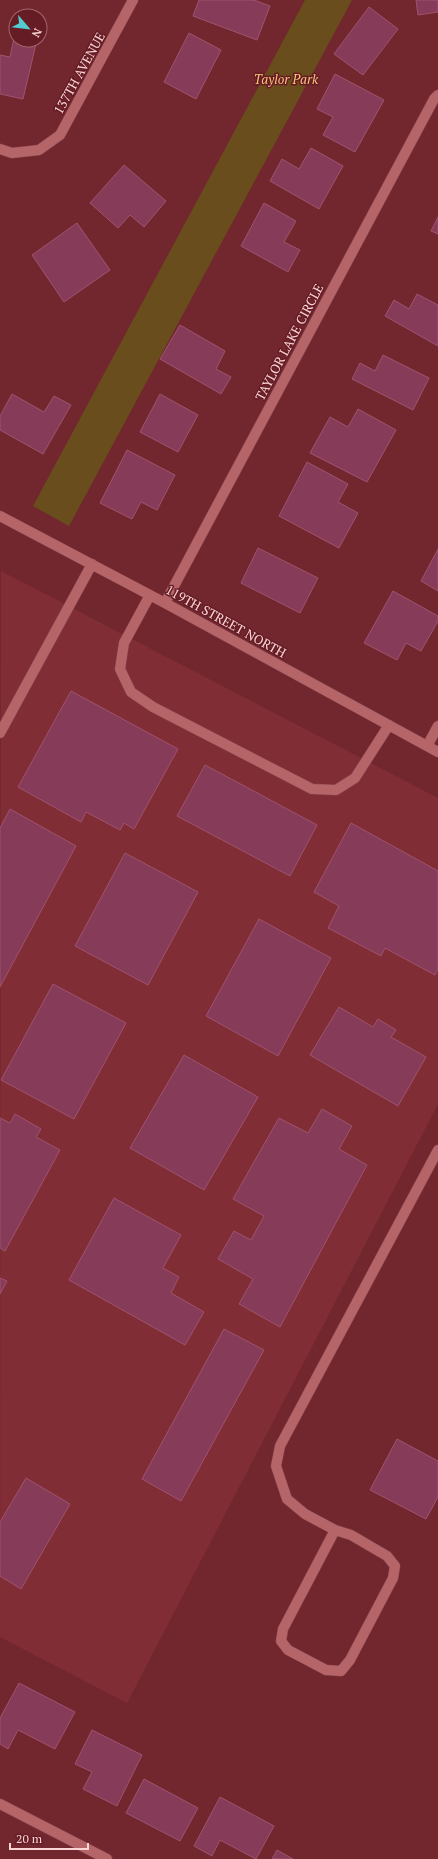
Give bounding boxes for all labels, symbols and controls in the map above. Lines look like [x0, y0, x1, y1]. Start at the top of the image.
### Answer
north arrow [8, 8, 48, 48]
text: N [28, 26, 45, 40]
street label: 137TH AVENUE [49, 29, 109, 117]
park label: Taylor Park [254, 70, 319, 88]
street label: TAYLOR LAKE CIRCLE [251, 280, 327, 404]
street label: 119TH STREET NORTH [162, 580, 290, 662]
scale bar [10, 1825, 88, 1851]
text: 20 m [16, 1831, 43, 1846]

